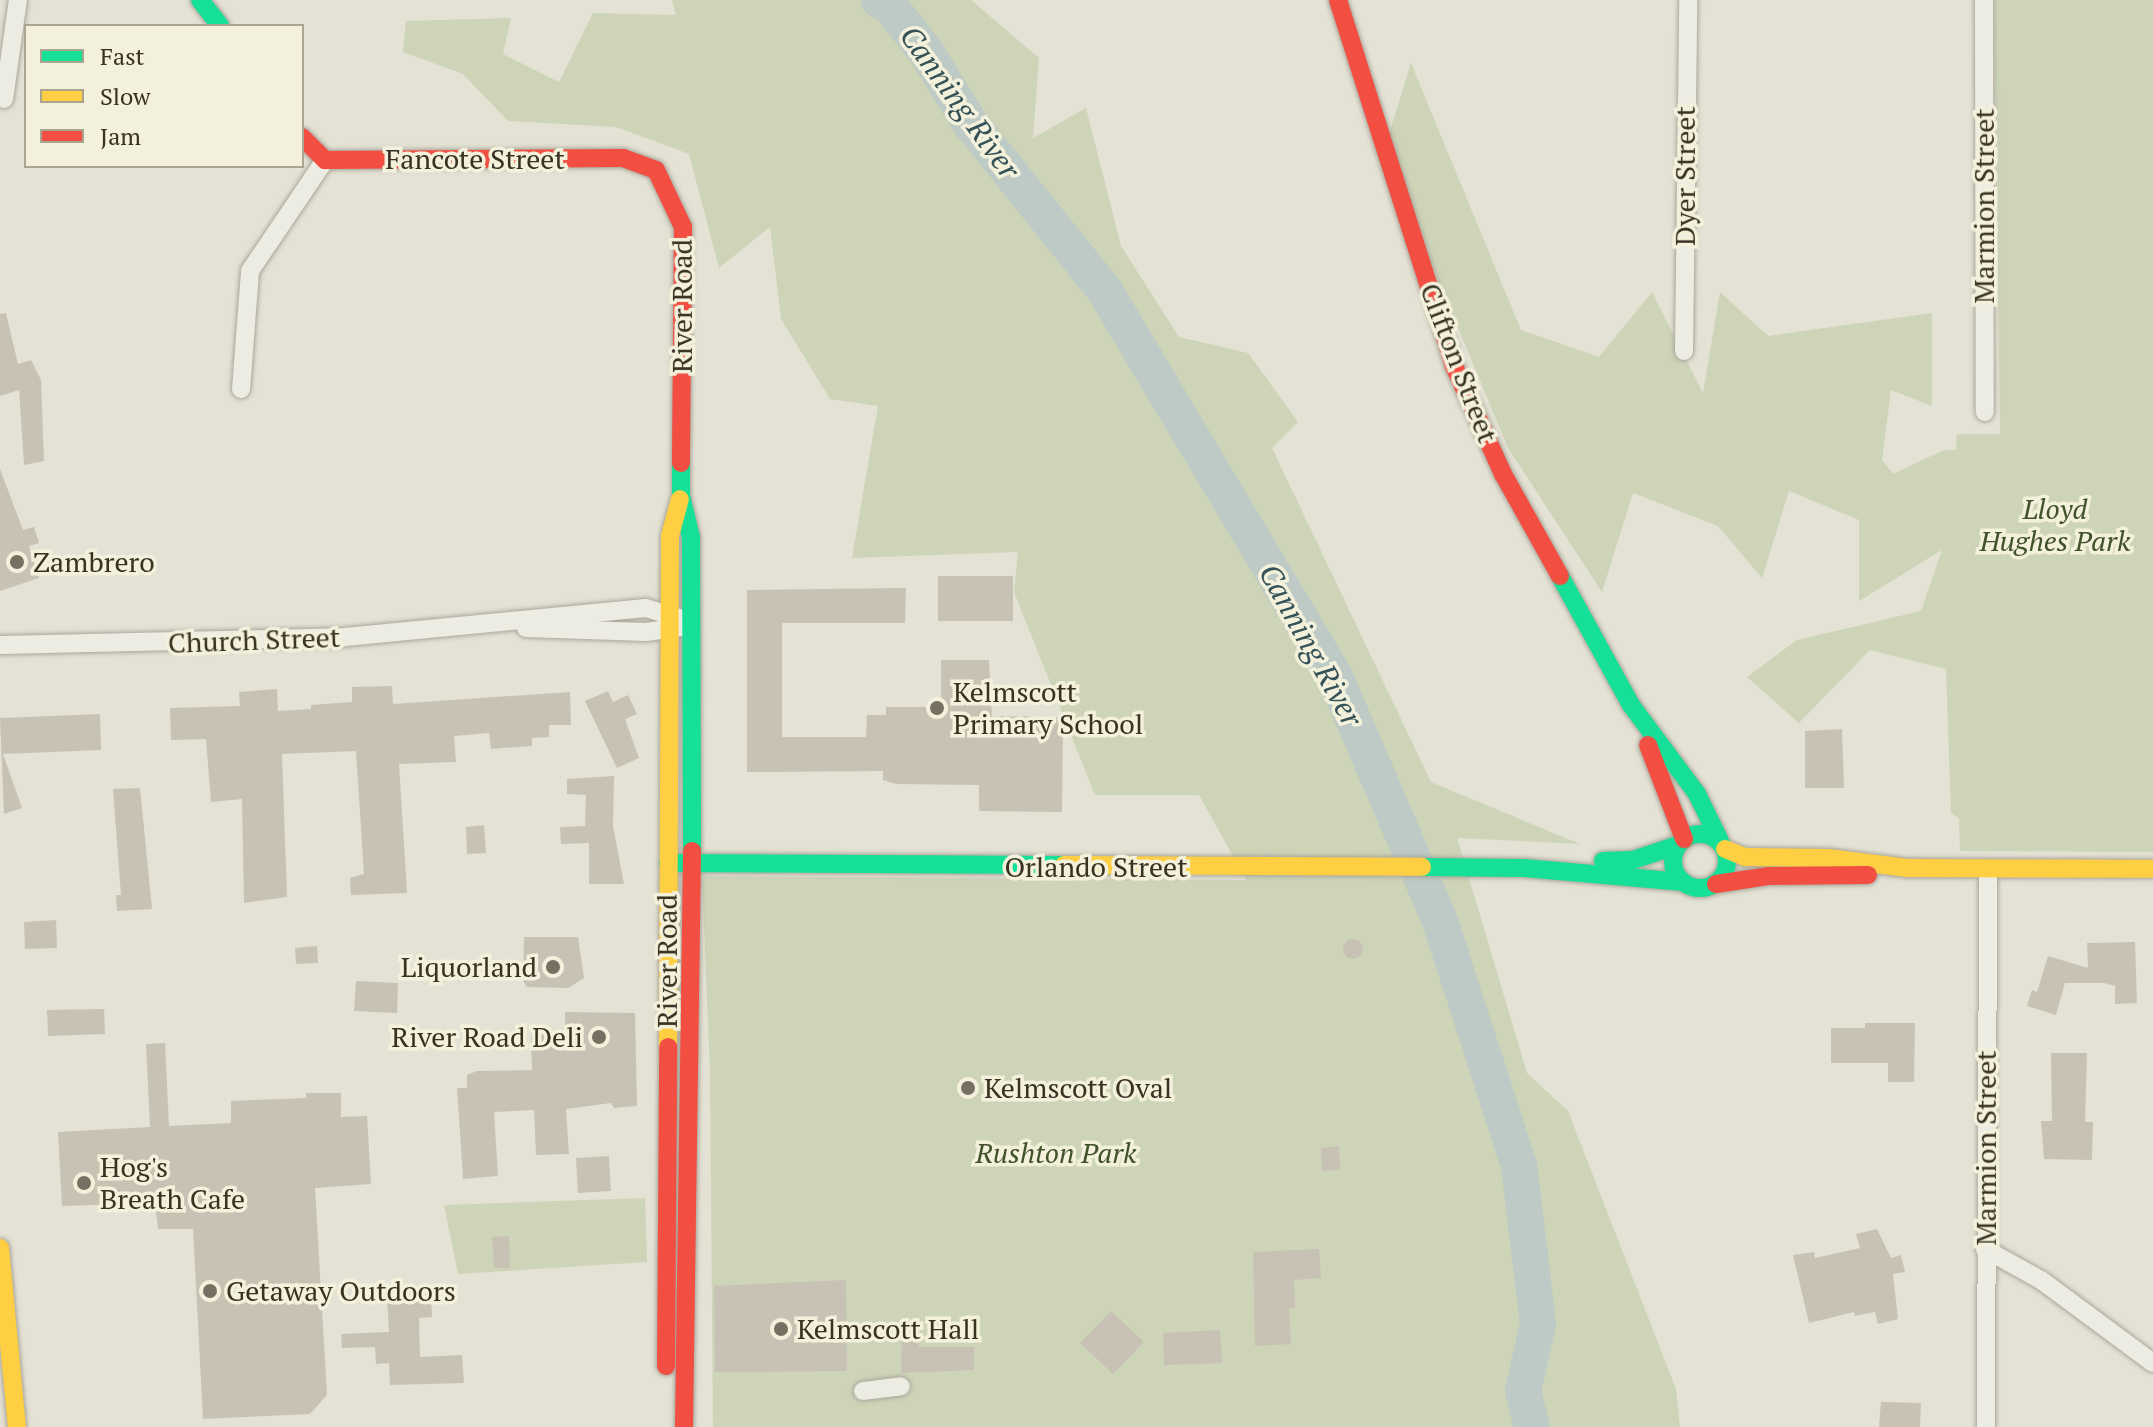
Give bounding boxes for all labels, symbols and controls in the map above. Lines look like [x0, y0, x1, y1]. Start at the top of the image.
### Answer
water label: Canning River [893, 19, 1027, 185]
legend [24, 24, 304, 168]
text: Fast [100, 40, 144, 72]
text: Slow [100, 80, 151, 112]
street label: Dyer Street [1668, 106, 1702, 246]
street label: Marmion Street [1967, 108, 2001, 304]
text: Jam [100, 120, 141, 152]
street label: Fancote Street [385, 142, 565, 176]
street label: River Road [665, 239, 699, 373]
street label: Clifton Street [1413, 278, 1505, 448]
park label: Lloyd Hughes Park [1980, 492, 2130, 558]
place label: Zambrero [33, 545, 155, 579]
marker: Zambrero [8, 553, 26, 571]
water label: Canning River [1252, 558, 1370, 732]
street label: Church Street [167, 620, 341, 660]
place label: Kelmscott Primary School [953, 675, 1143, 741]
marker: Kelmscott Primary School [928, 699, 946, 717]
street label: Orlando Street [1004, 850, 1188, 884]
street label: River Road [650, 894, 684, 1028]
place label: Liquorland [401, 950, 537, 984]
marker: Liquorland [544, 958, 562, 976]
place label: River Road Deli [391, 1020, 583, 1054]
marker: River Road Deli [590, 1028, 608, 1046]
street label: Marmion Street [1969, 1050, 2003, 1246]
place label: Kelmscott Oval [984, 1071, 1172, 1105]
marker: Kelmscott Oval [959, 1079, 977, 1097]
park label: Rushton Park [976, 1136, 1136, 1170]
place label: Hog's Breath Cafe [100, 1150, 245, 1216]
marker: Hog's Breath Cafe [75, 1174, 93, 1192]
place label: Getaway Outdoors [226, 1274, 456, 1308]
marker: Getaway Outdoors [201, 1282, 219, 1300]
place label: Kelmscott Hall [797, 1312, 979, 1346]
marker: Kelmscott Hall [772, 1320, 790, 1338]

